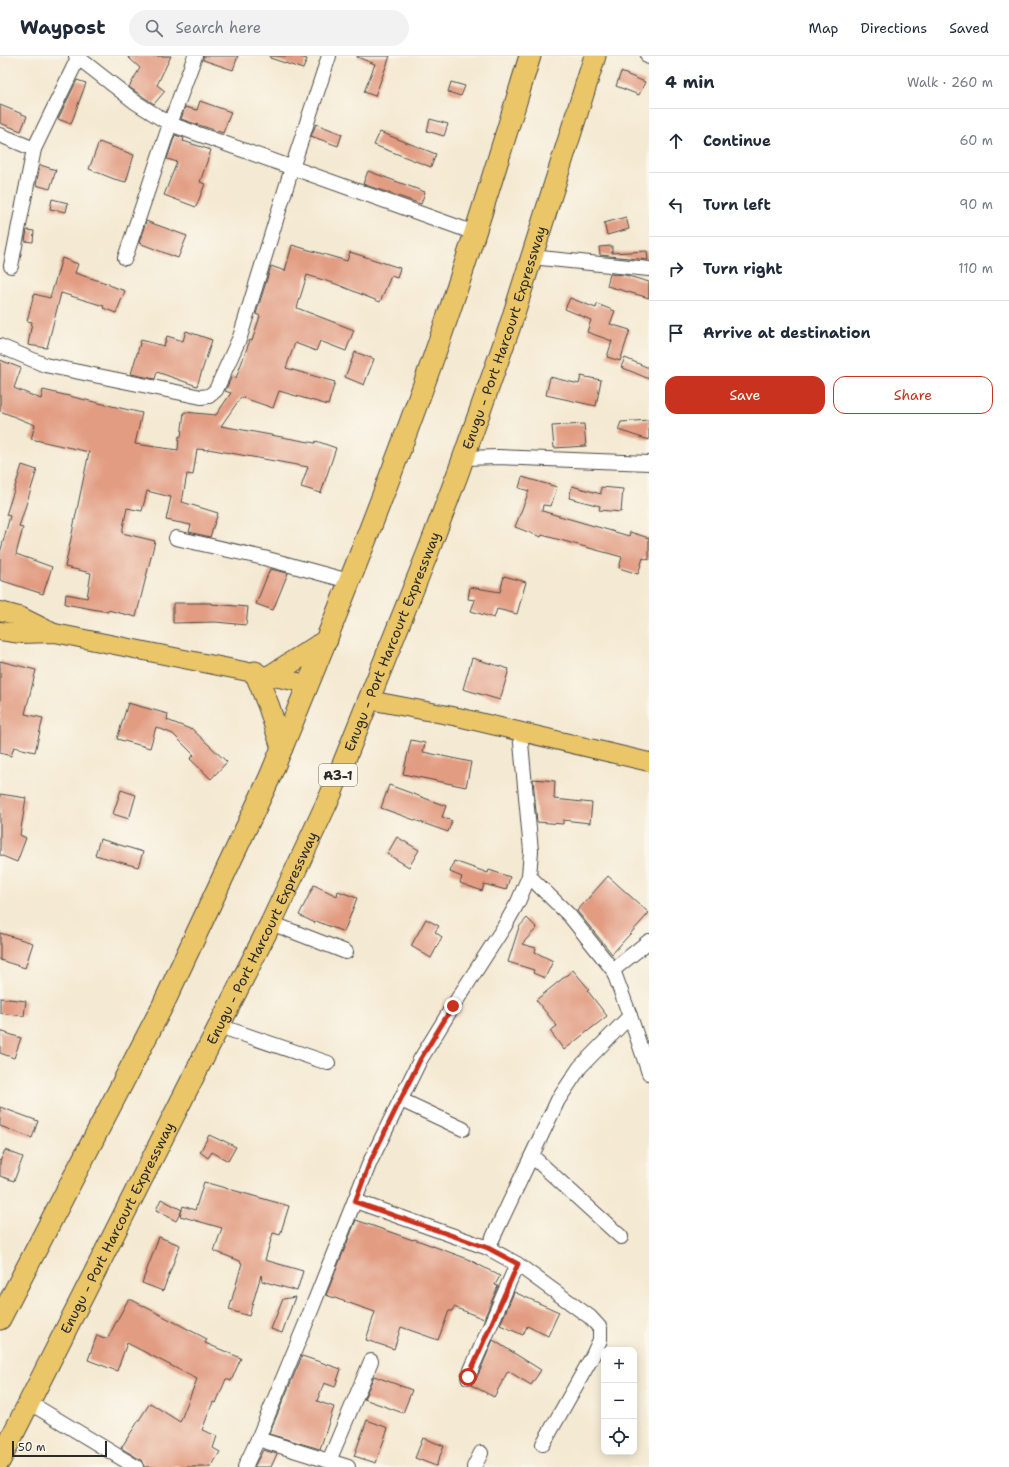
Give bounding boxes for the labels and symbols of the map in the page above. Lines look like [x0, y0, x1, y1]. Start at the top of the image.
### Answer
street label: Enugu - Port Harcourt Expressway [458, 224, 550, 452]
street label: Enugu - Port Harcourt Expressway [340, 529, 444, 754]
road number: A3-1 [319, 764, 357, 786]
street label: Enugu - Port Harcourt Expressway [202, 829, 321, 1048]
route end [444, 997, 462, 1015]
street label: Enugu - Port Harcourt Expressway [56, 1119, 178, 1337]
route start [459, 1368, 477, 1386]
scale bar [12, 1439, 107, 1458]

